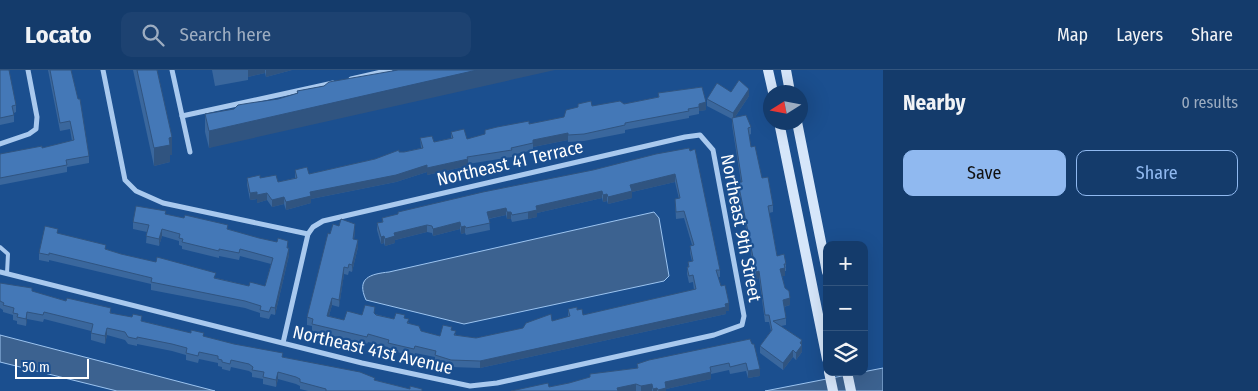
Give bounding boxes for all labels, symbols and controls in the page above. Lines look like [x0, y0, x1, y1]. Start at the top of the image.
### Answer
search box [121, 12, 471, 57]
text: Locato [25, 21, 91, 49]
icon: search [139, 21, 167, 49]
text: Search here [179, 23, 271, 46]
text: Map [1057, 24, 1088, 46]
text: Layers [1116, 24, 1163, 46]
text: Share [1191, 24, 1233, 46]
north arrow [763, 85, 808, 130]
text: Nearby [903, 90, 965, 116]
text: 0 results [1181, 93, 1238, 112]
street label: Northeast 41 Terrace [435, 135, 585, 191]
button: Save [903, 150, 1066, 196]
button: Share [1076, 150, 1238, 196]
street label: Northeast 9th Street [716, 152, 766, 304]
map controls [823, 241, 868, 376]
button: + [823, 241, 868, 286]
button: − [823, 286, 868, 331]
street label: Northeast 41st Avenue [291, 321, 455, 379]
button: layers [823, 331, 868, 376]
scale bar [15, 356, 89, 379]
text: 50 m [22, 359, 50, 376]

